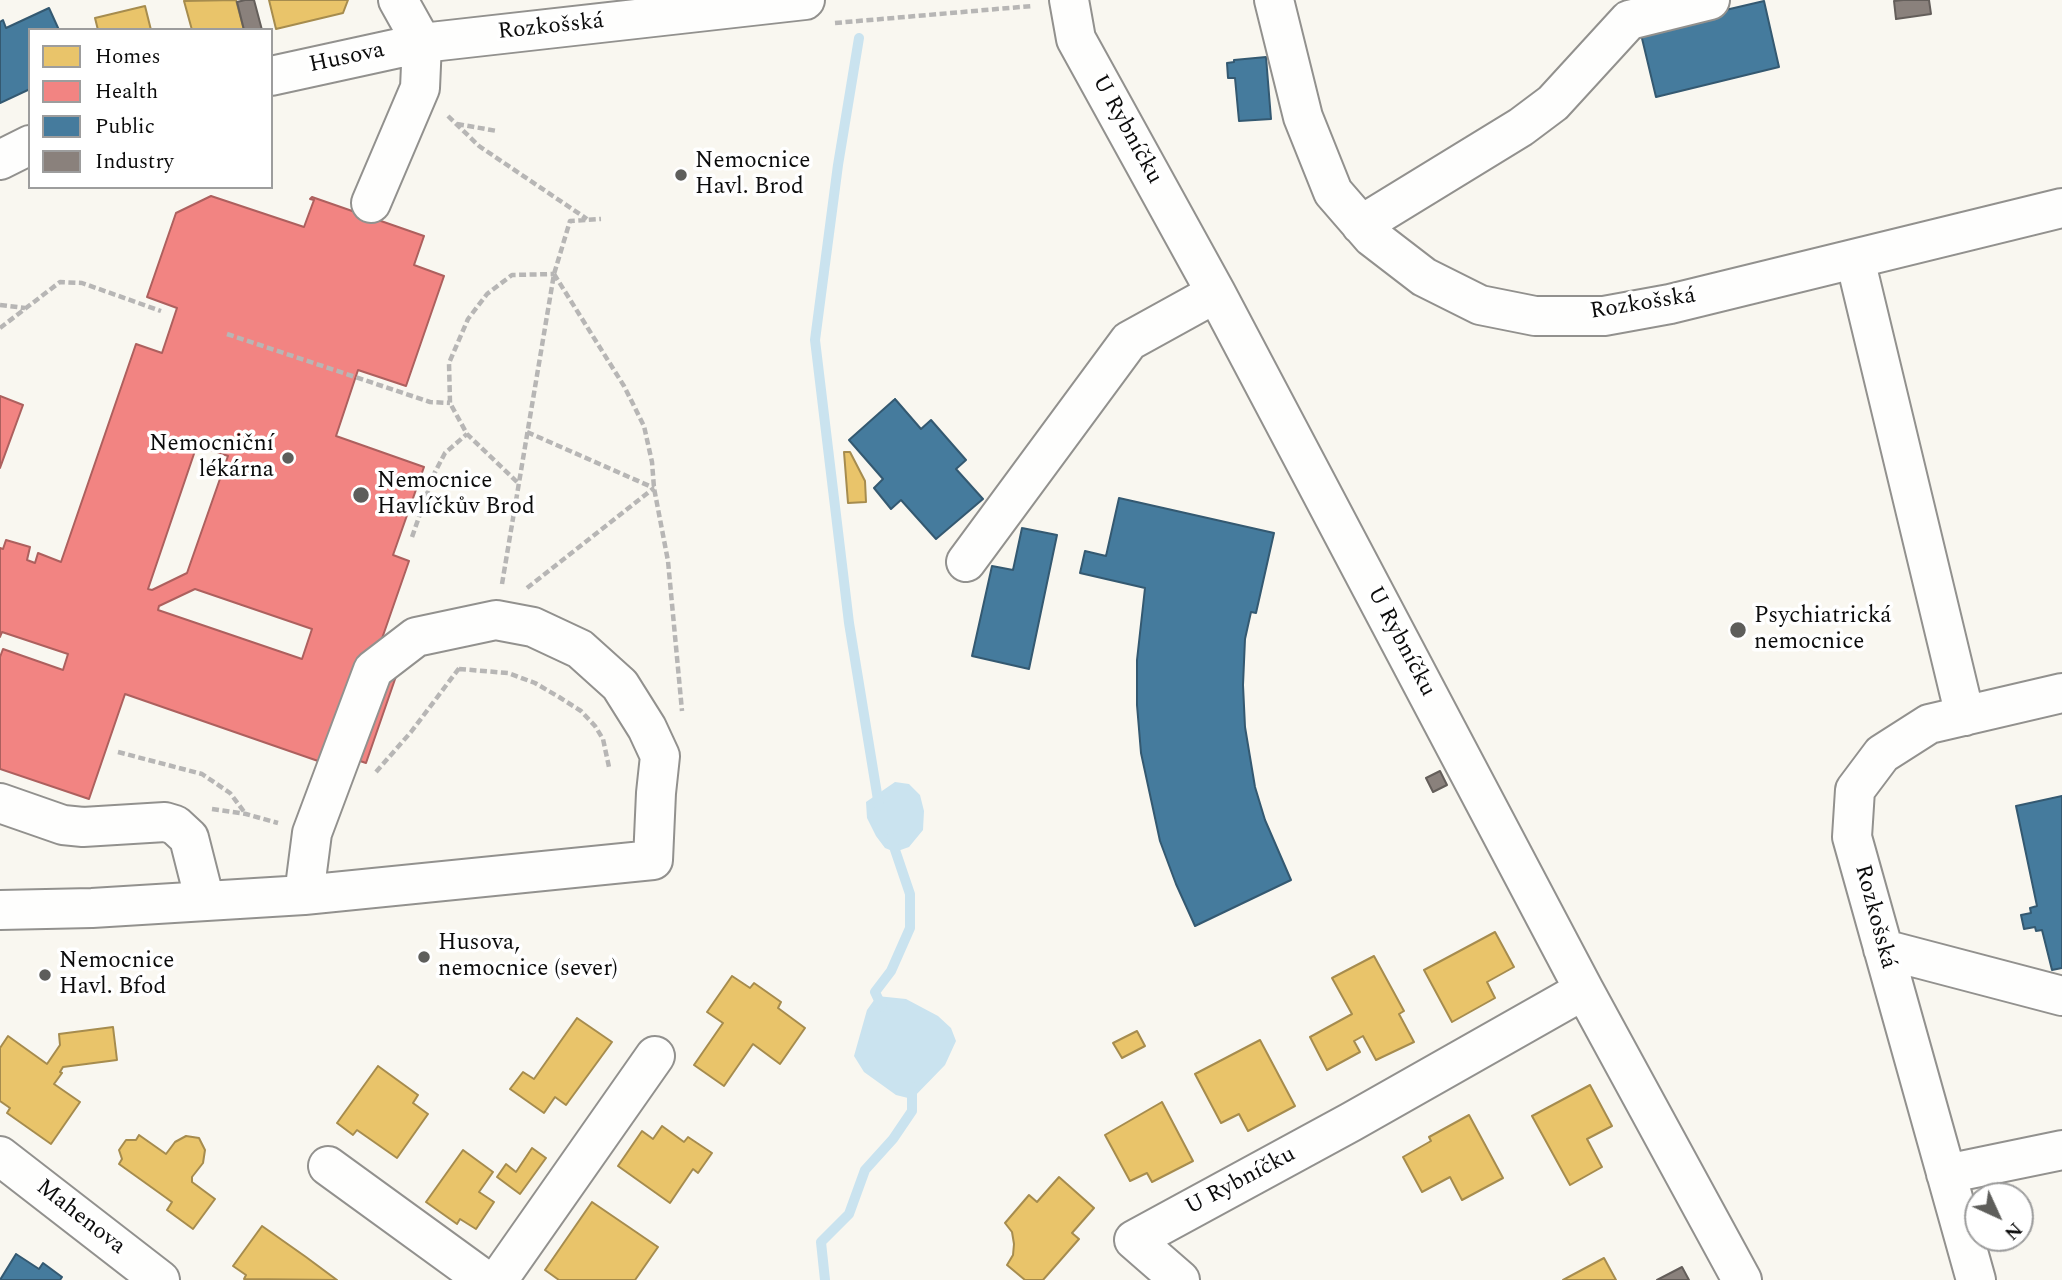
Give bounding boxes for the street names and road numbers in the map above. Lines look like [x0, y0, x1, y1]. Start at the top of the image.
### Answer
street label: Rozkošská [497, 9, 605, 47]
street label: Husova [307, 38, 387, 80]
street label: U Rybníčku [1085, 71, 1167, 189]
street label: Rozkošská [1588, 283, 1698, 327]
street label: U Rybníčku [1360, 582, 1440, 702]
street label: Rozkošská [1847, 862, 1901, 972]
street label: U Rybníčku [1181, 1142, 1301, 1222]
street label: Mahenova [30, 1175, 130, 1261]

